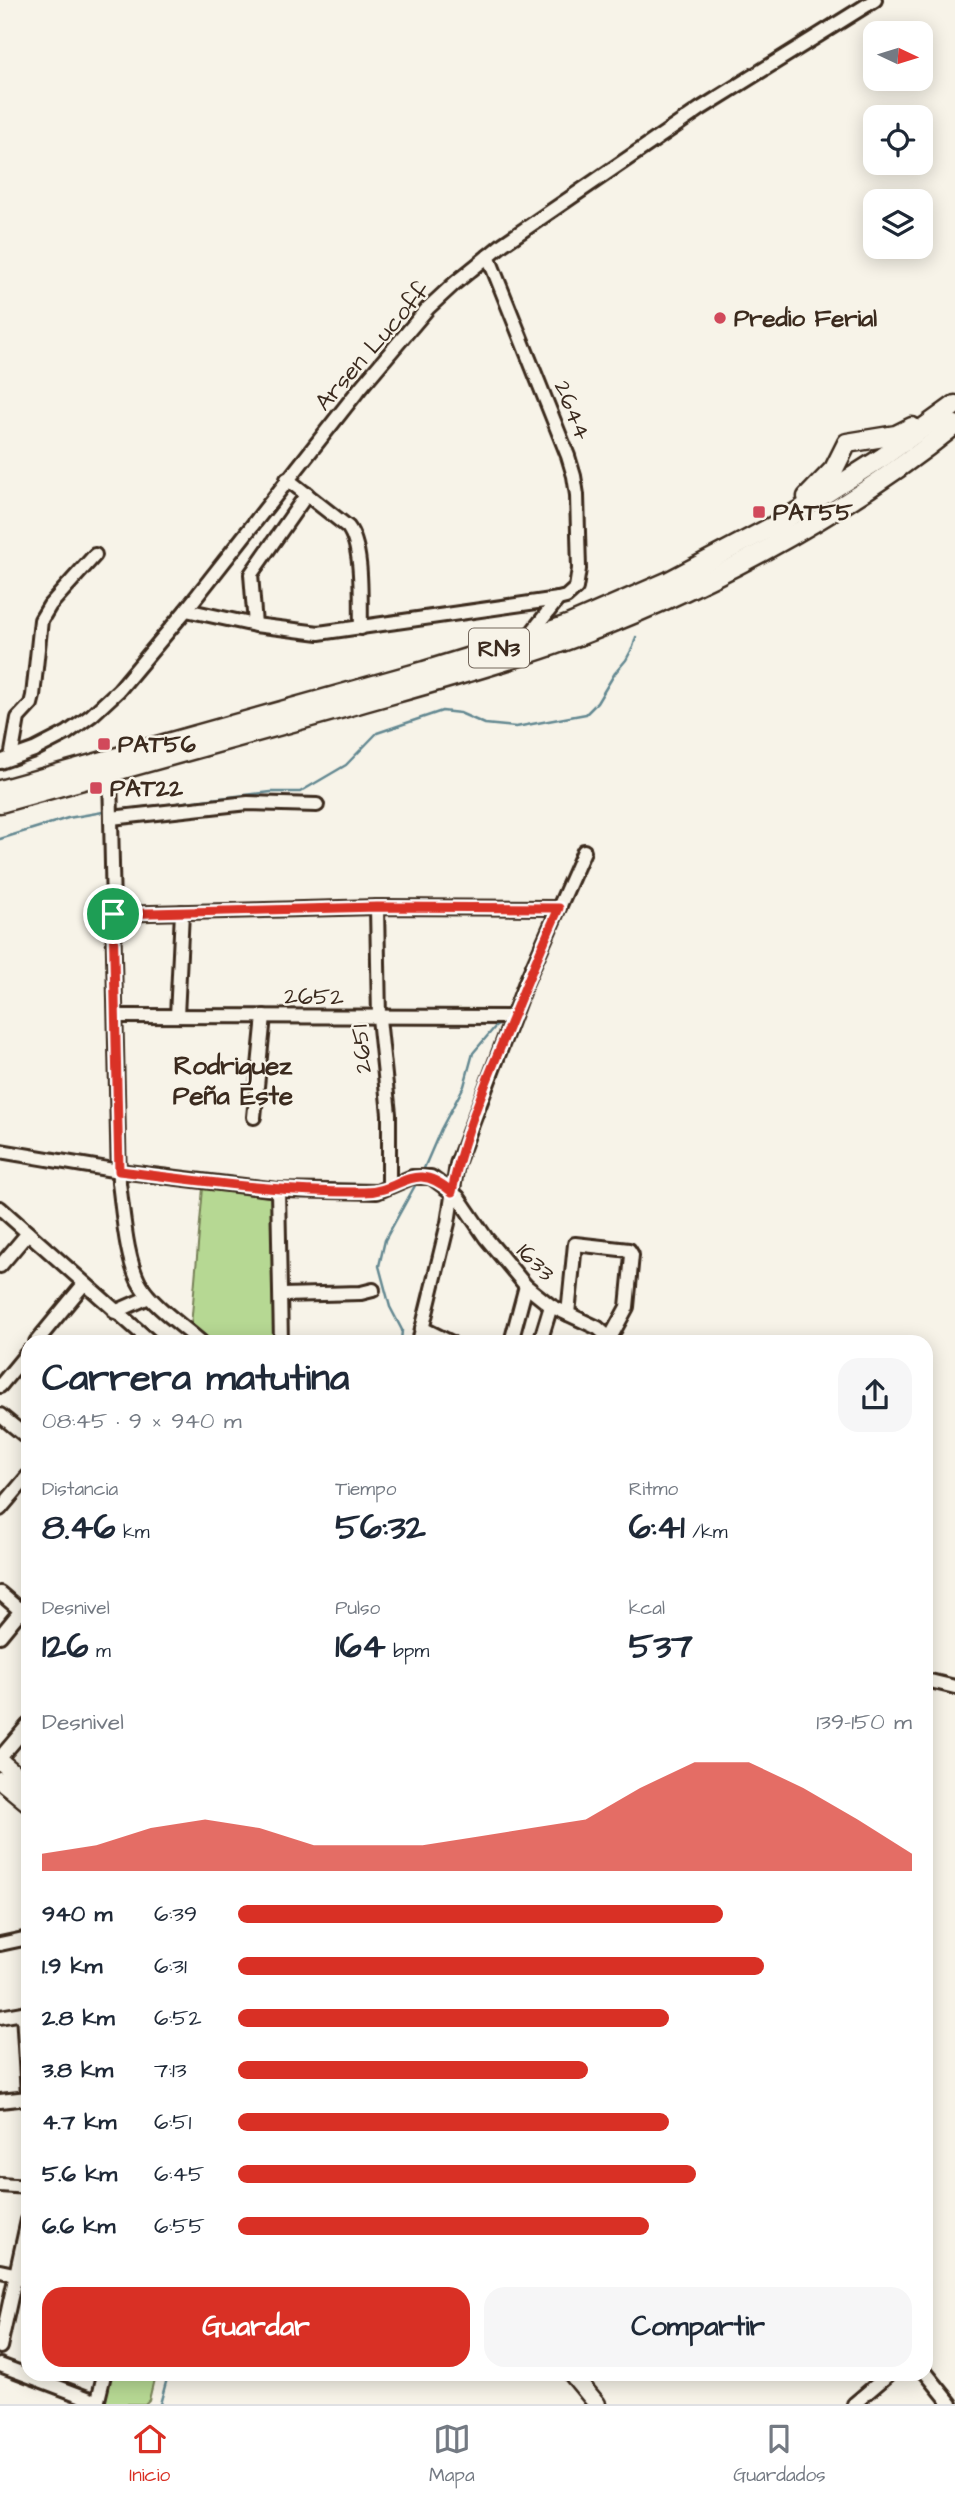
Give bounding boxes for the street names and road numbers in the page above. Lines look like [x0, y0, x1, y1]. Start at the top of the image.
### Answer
street label: Arsen Lucoff [307, 274, 439, 419]
street label: 2644 [545, 376, 599, 445]
road number: RN3 [469, 628, 529, 668]
street label: 2652 [284, 979, 344, 1015]
street label: 2651 [343, 1023, 381, 1075]
street label: 1633 [508, 1236, 562, 1290]

